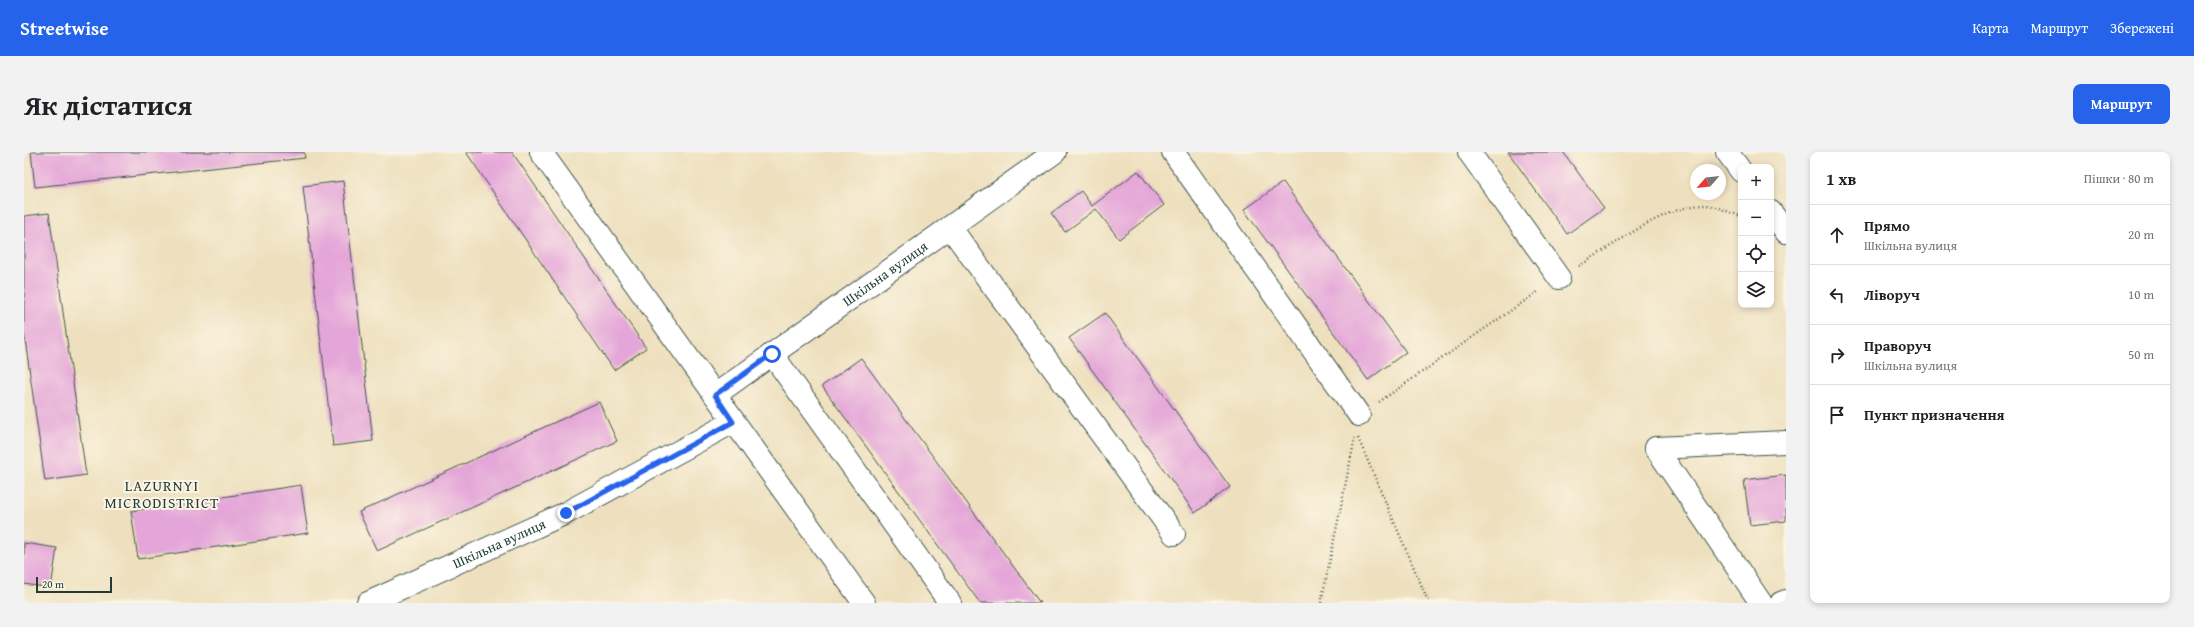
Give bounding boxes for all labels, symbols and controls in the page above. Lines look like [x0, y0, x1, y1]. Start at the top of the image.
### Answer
text: Streetwise [20, 14, 109, 42]
text: Карта [1973, 18, 2009, 38]
text: Маршрут [2031, 18, 2088, 38]
text: Збережені [2110, 18, 2174, 38]
text: Як дістатися [24, 84, 192, 125]
button: Маршрут [2073, 84, 2170, 124]
north arrow [1690, 164, 1726, 200]
map controls [1738, 164, 1774, 308]
button: + [1738, 164, 1774, 200]
text: 1 хв [1826, 166, 1856, 191]
text: Пішки · 80 m [2084, 169, 2154, 188]
button: − [1738, 200, 1774, 236]
text: Прямо [1864, 215, 1910, 236]
icon: ahead [1826, 224, 1848, 246]
text: 20 m [2128, 225, 2154, 244]
street label: Шкільна вулиця [838, 236, 932, 311]
button: locate [1738, 236, 1774, 272]
text: Шкільна вулиця [1864, 236, 1957, 255]
button: layers [1738, 272, 1774, 308]
icon: left [1826, 284, 1848, 306]
text: Ліворуч [1864, 284, 1920, 305]
text: 10 m [2128, 285, 2154, 304]
text: Праворуч [1864, 335, 1931, 356]
icon: right [1826, 344, 1848, 366]
route start [763, 345, 781, 363]
text: 50 m [2128, 345, 2154, 364]
text: Шкільна вулиця [1864, 356, 1957, 375]
icon: arrive [1826, 404, 1848, 426]
text: Пункт призначення [1864, 404, 2005, 425]
district label: LAZURNYI MICRODISTRICT [104, 475, 220, 513]
route end [557, 504, 575, 522]
street label: Шкільна вулиця [449, 514, 549, 573]
scale bar [36, 575, 112, 594]
text: 20 m [42, 576, 64, 592]

